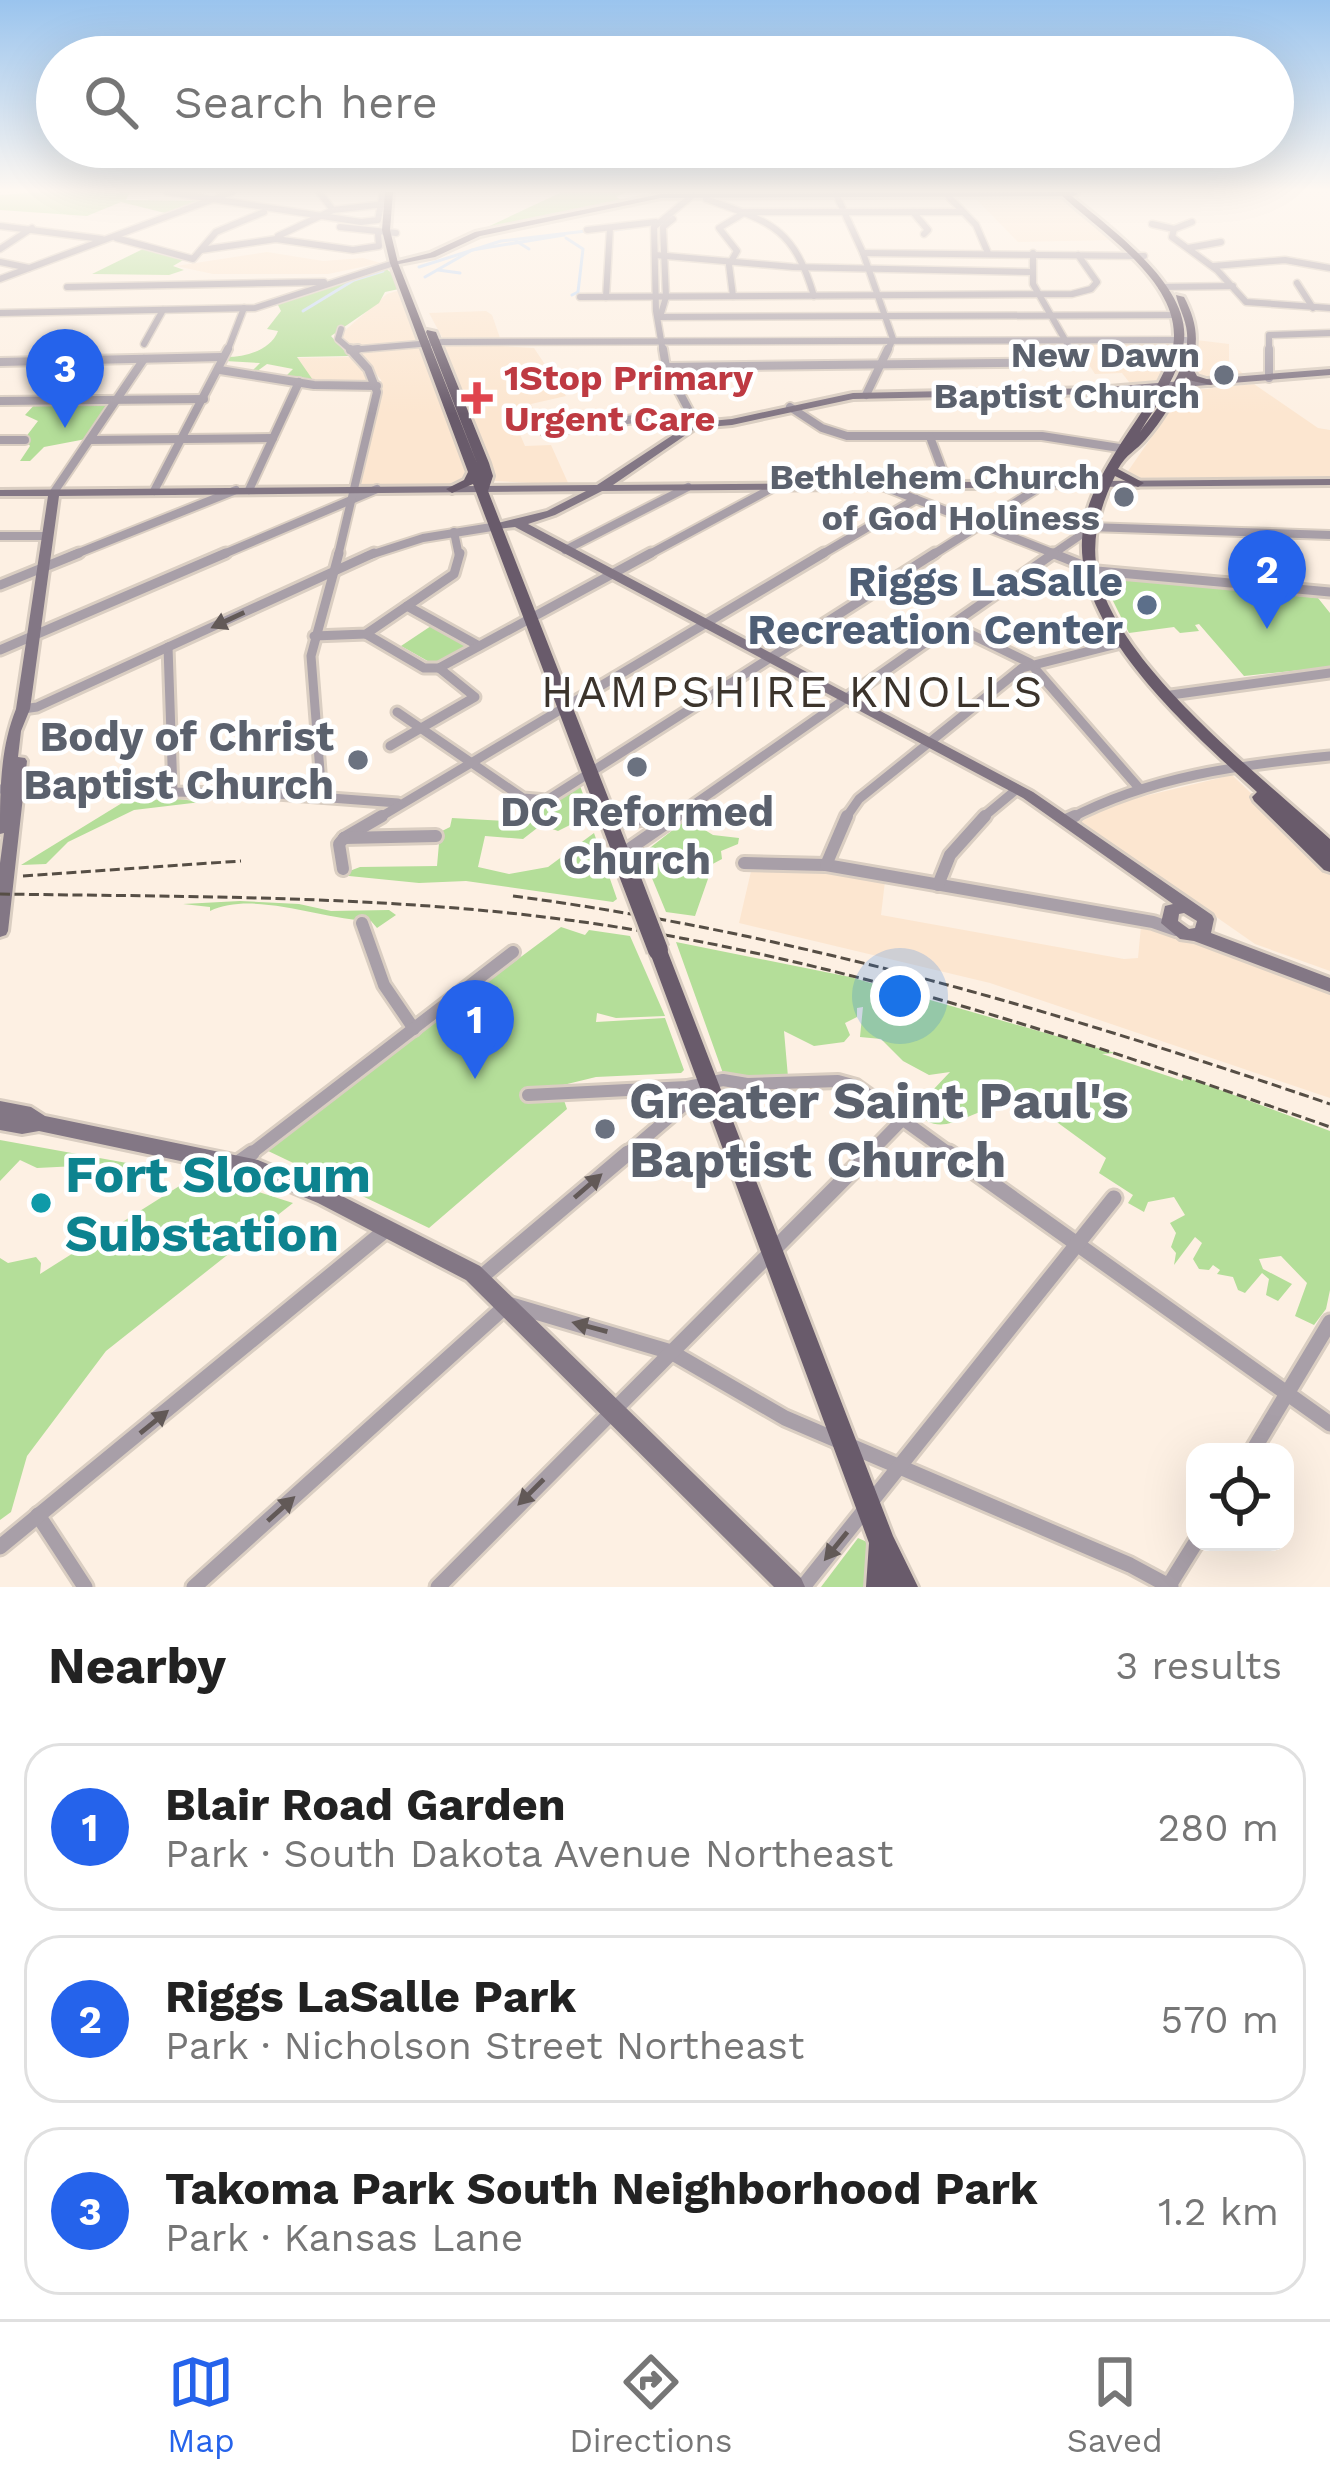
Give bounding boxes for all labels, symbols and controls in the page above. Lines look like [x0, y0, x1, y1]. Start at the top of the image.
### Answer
search box [36, 36, 1294, 168]
icon: search [78, 69, 144, 135]
text: Search here [174, 76, 438, 129]
pin: 3 [26, 329, 104, 428]
place label: New Dawn Baptist Church [934, 334, 1200, 417]
place label: 1Stop Primary Urgent Care [504, 357, 754, 440]
marker: New Dawn Baptist Church [1211, 362, 1237, 388]
marker: 1Stop Primary Urgent Care [461, 382, 493, 414]
place label: Bethlehem Church of God Holiness [769, 456, 1100, 539]
marker: Bethlehem Church of God Holiness [1111, 484, 1137, 510]
pin: 2 [1228, 530, 1306, 629]
place label: Riggs LaSalle Recreation Center [747, 557, 1123, 654]
marker: Riggs LaSalle Recreation Center [1134, 592, 1160, 618]
one-way arrow [210, 610, 245, 630]
district label: HAMPSHIRE KNOLLS [541, 665, 1045, 718]
place label: Body of Christ Baptist Church [23, 712, 334, 809]
marker: Body of Christ Baptist Church [345, 747, 371, 773]
marker: DC Reformed Church [624, 754, 650, 780]
place label: DC Reformed Church [500, 787, 774, 884]
your location [870, 966, 930, 1026]
pin: 1 [436, 980, 514, 1079]
place label: Greater Saint Paul's Baptist Church [629, 1071, 1129, 1189]
marker: Greater Saint Paul's Baptist Church [592, 1116, 618, 1142]
place label: Fort Slocum Substation [65, 1145, 371, 1263]
one-way arrow [573, 1173, 602, 1200]
marker: Fort Slocum Substation [28, 1190, 54, 1216]
one-way arrow [571, 1317, 608, 1335]
one-way arrow [139, 1409, 170, 1435]
map controls [1186, 1443, 1294, 1551]
button: locate [1186, 1443, 1294, 1551]
one-way arrow [518, 1478, 546, 1506]
one-way arrow [266, 1496, 296, 1523]
one-way arrow [824, 1530, 849, 1561]
text: Nearby [48, 1636, 226, 1695]
text: 3 results [1116, 1643, 1282, 1688]
text: Blair Road Garden [165, 1778, 566, 1831]
text: 1 [82, 1805, 98, 1850]
text: 280 m [1158, 1805, 1279, 1850]
text: Park · South Dakota Avenue Northeast [165, 1831, 893, 1876]
text: Riggs LaSalle Park [165, 1970, 576, 2023]
text: 2 [78, 1997, 102, 2042]
text: 570 m [1160, 1997, 1279, 2042]
text: Park · Nicholson Street Northeast [165, 2023, 804, 2068]
text: Takoma Park South Neighborhood Park [165, 2162, 1038, 2215]
text: 3 [78, 2189, 102, 2234]
text: 1.2 km [1158, 2189, 1279, 2234]
text: Park · Kansas Lane [165, 2215, 523, 2260]
tab: Map [167, 2349, 235, 2460]
tab: Directions [569, 2349, 732, 2460]
tab: Saved [1067, 2349, 1163, 2460]

